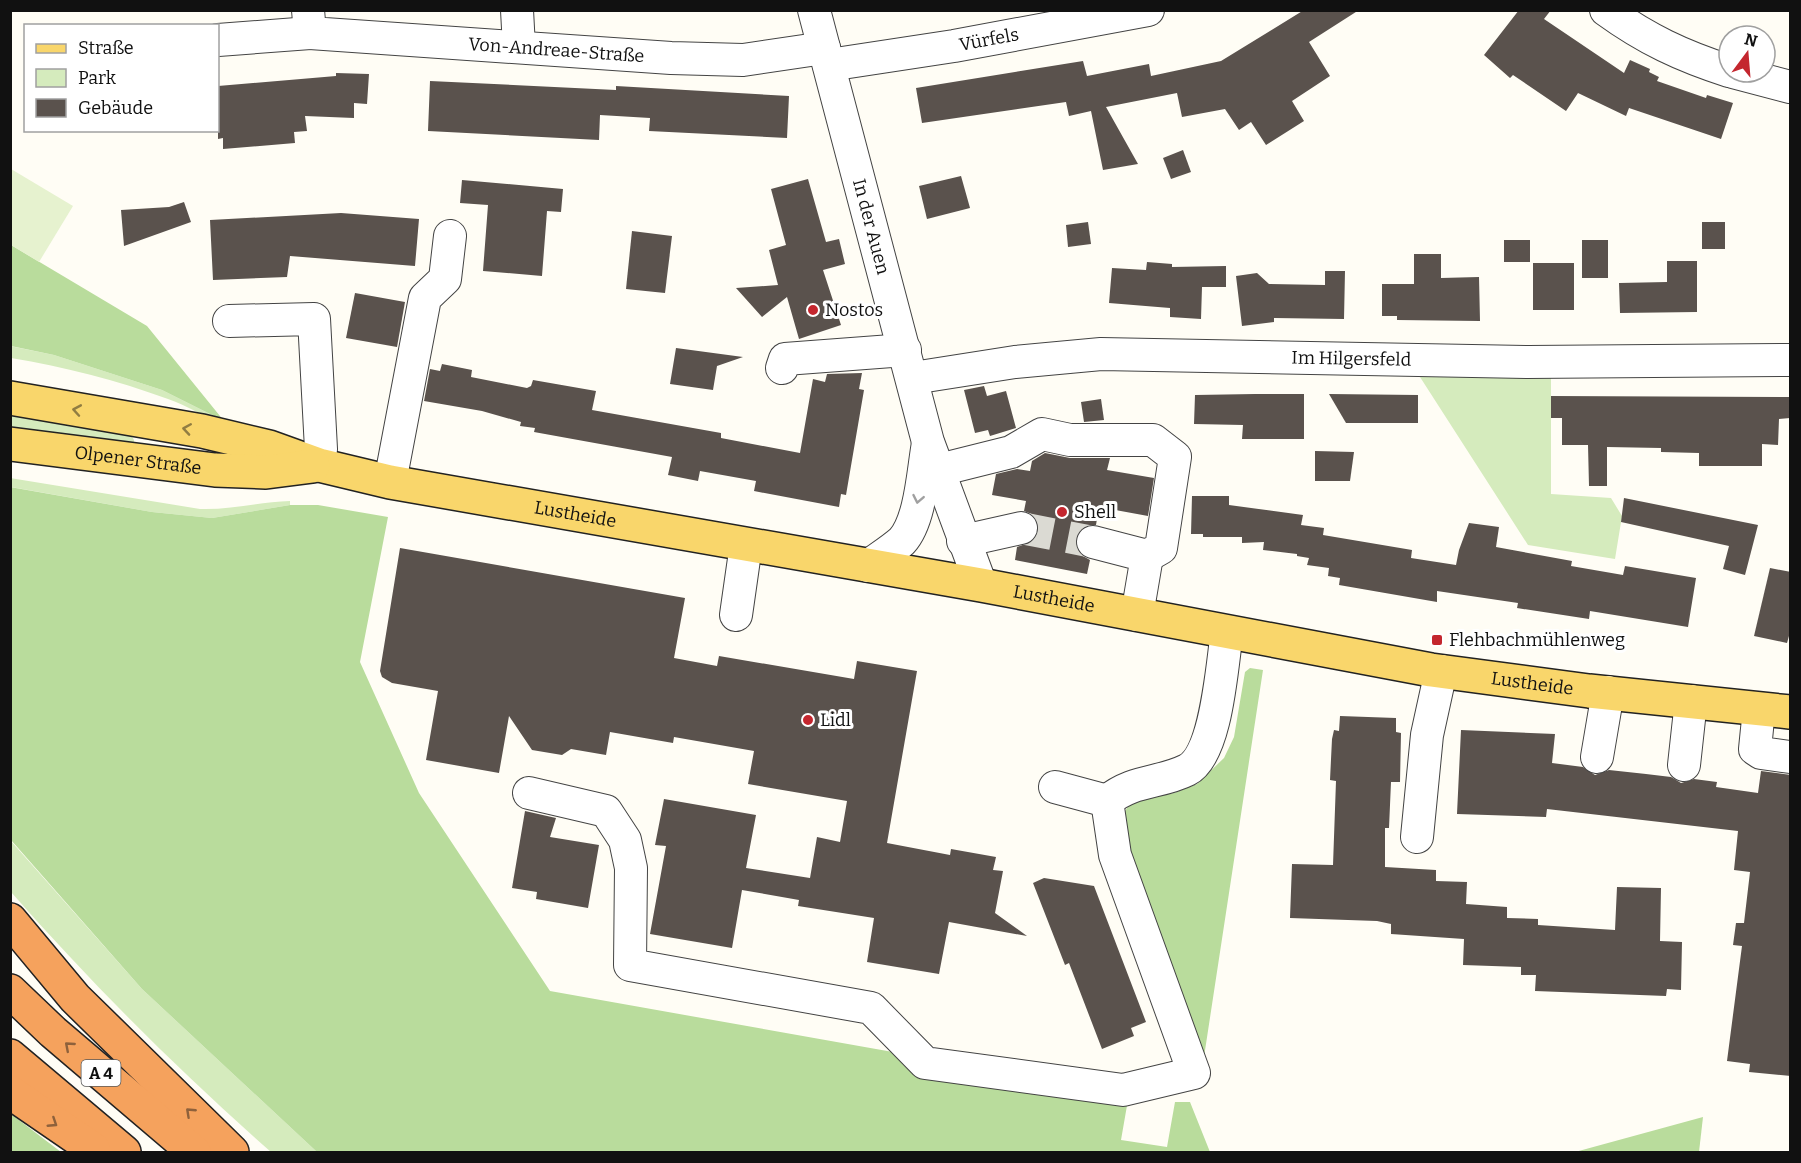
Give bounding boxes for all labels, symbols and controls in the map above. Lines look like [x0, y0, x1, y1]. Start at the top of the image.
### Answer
street label: Vürfels [957, 23, 1021, 56]
legend [24, 24, 219, 132]
north arrow [1717, 24, 1777, 84]
text: N [1742, 29, 1760, 51]
street label: Von-Andreae-Straße [468, 33, 645, 67]
text: Straße [78, 37, 134, 59]
text: Park [78, 67, 117, 89]
text: Gebäude [78, 97, 153, 119]
street label: In der Auen [848, 176, 894, 277]
place label: Nostos [825, 299, 883, 321]
marker: Nostos [806, 303, 820, 317]
street label: Im Hilgersfeld [1291, 347, 1412, 371]
one-way arrow [72, 404, 82, 416]
one-way arrow [183, 423, 192, 435]
street label: Olpener Straße [73, 441, 203, 479]
one-way arrow [912, 494, 925, 504]
street label: Lustheide [533, 496, 618, 532]
place label: Shell [1074, 501, 1116, 523]
marker: Shell [1055, 505, 1069, 519]
street label: Lustheide [1011, 580, 1097, 617]
place label: Flehbachmühlenweg [1449, 629, 1625, 651]
marker: Flehbachmühlenweg [1430, 633, 1444, 647]
street label: Lustheide [1490, 667, 1575, 700]
place label: Lidl [820, 709, 851, 731]
marker: Lidl [801, 713, 815, 727]
one-way arrow [66, 1042, 76, 1053]
road number: A 4 [82, 1060, 120, 1086]
one-way arrow [187, 1108, 198, 1119]
one-way arrow [47, 1116, 58, 1127]

